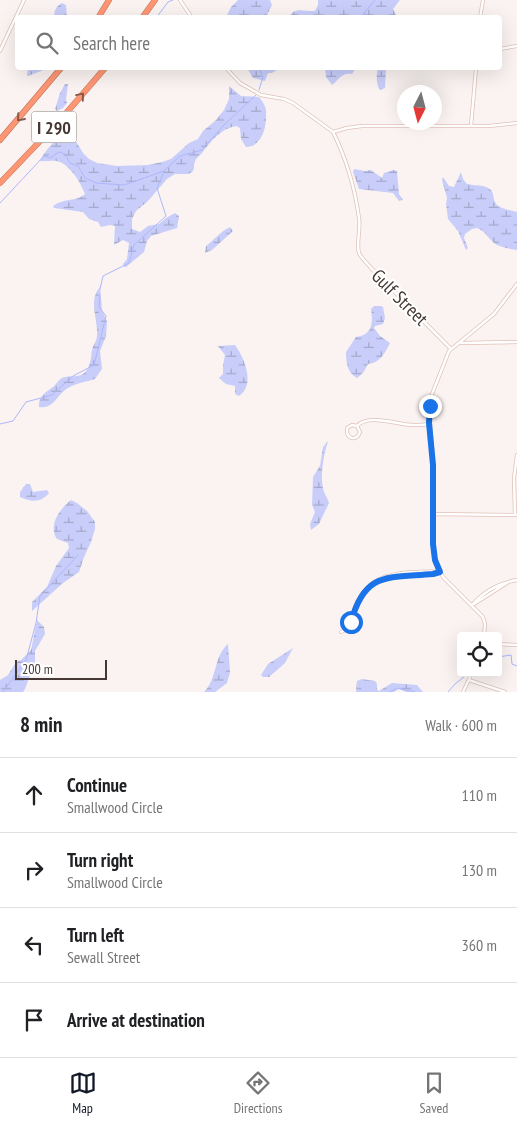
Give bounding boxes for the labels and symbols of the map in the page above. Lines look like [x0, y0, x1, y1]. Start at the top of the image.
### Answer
north arrow [397, 85, 442, 130]
one-way arrow [75, 93, 84, 102]
road number: I 290 [32, 111, 76, 142]
one-way arrow [17, 112, 26, 121]
street label: Gulf Street [367, 264, 434, 331]
route end [419, 395, 442, 418]
route start [340, 611, 363, 634]
scale bar [15, 657, 108, 680]

